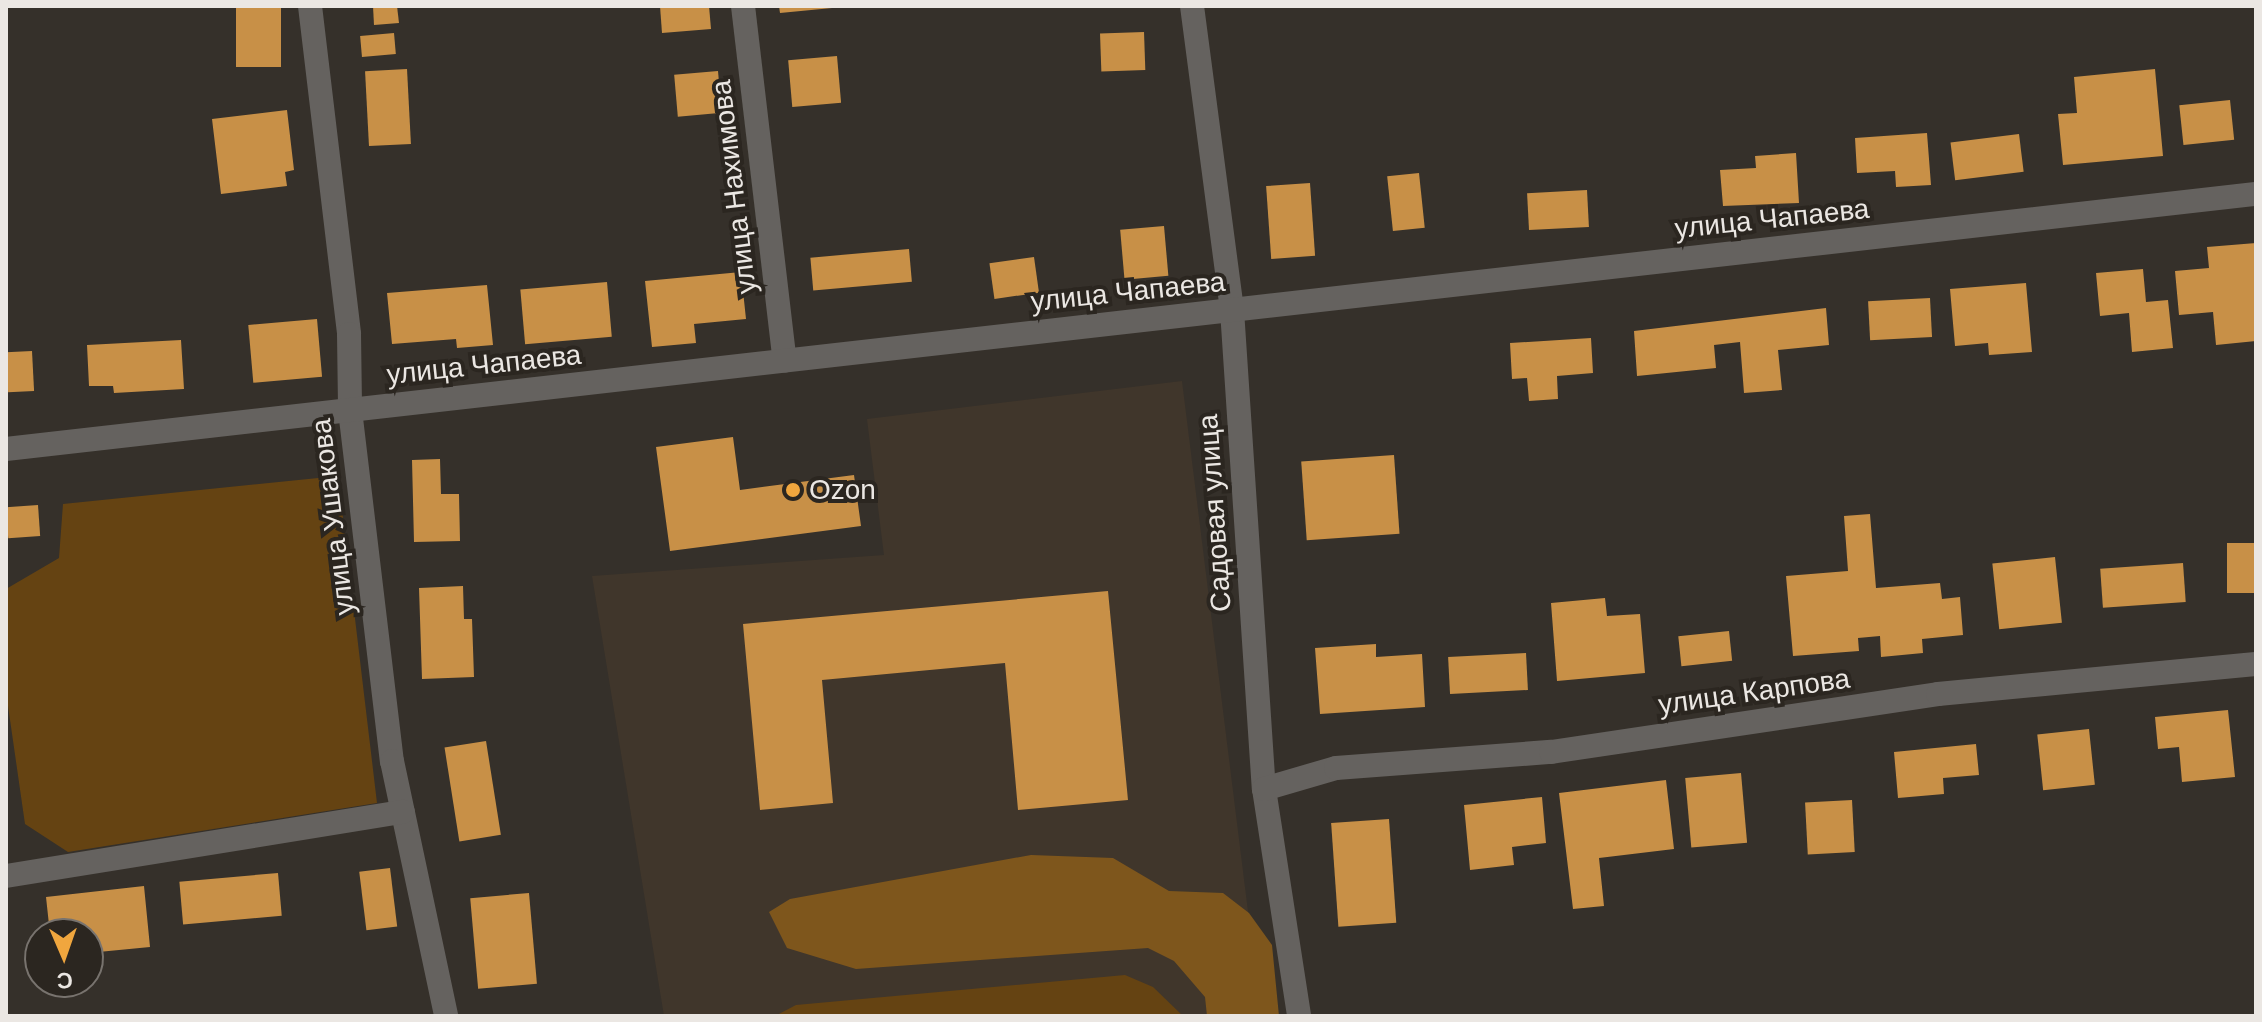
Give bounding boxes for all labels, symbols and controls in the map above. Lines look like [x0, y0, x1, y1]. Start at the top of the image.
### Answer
street label: улица Нахимова [704, 78, 764, 296]
street label: улица Чапаева [1673, 192, 1871, 246]
street label: улица Чапаева [1029, 265, 1227, 319]
street label: улица Чапаева [385, 338, 583, 392]
street label: Садовая улица [1191, 413, 1239, 613]
street label: улица Ушакова [304, 417, 362, 617]
place label: Ozon [809, 473, 876, 507]
marker: Ozon [784, 481, 802, 499]
street label: улица Карпова [1656, 662, 1852, 722]
north arrow [24, 918, 104, 998]
text: С [56, 968, 73, 993]

